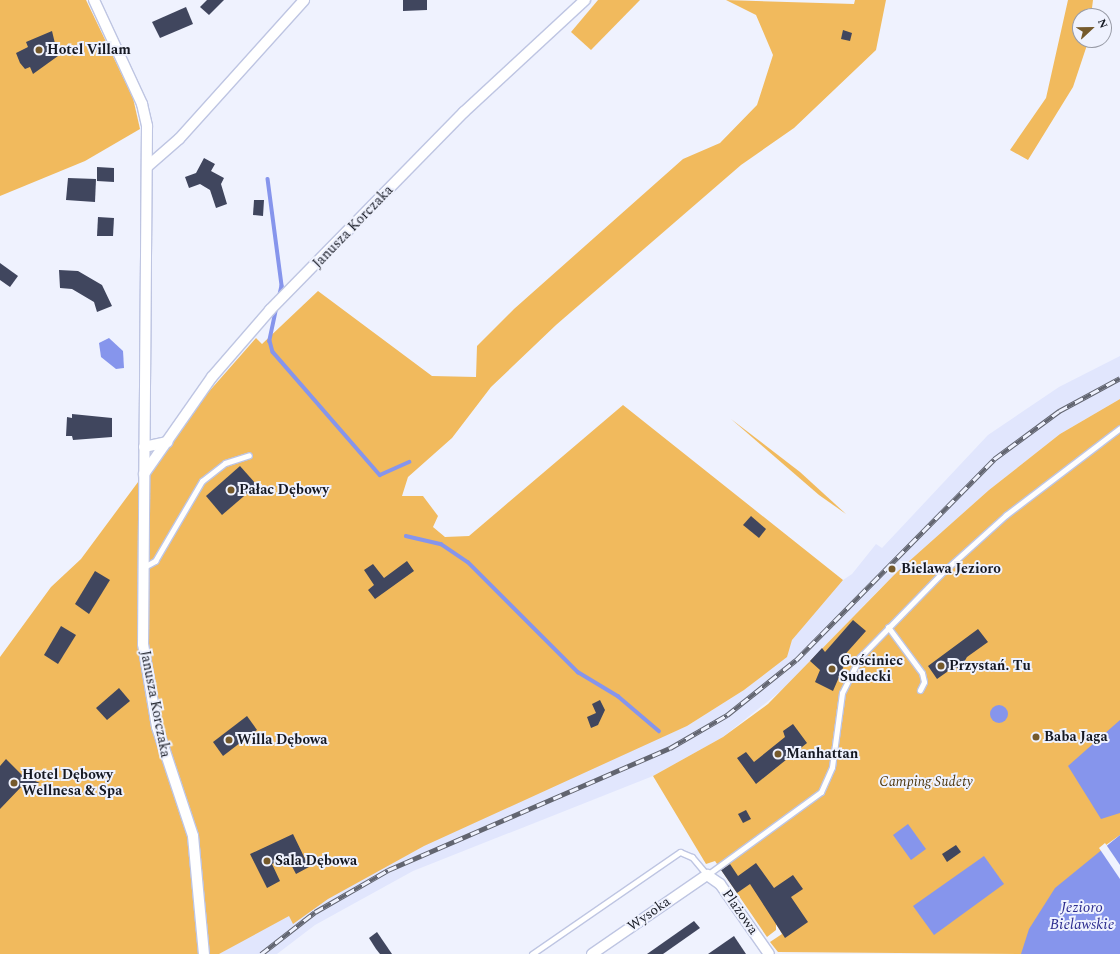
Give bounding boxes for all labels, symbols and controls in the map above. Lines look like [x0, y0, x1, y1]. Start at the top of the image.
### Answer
north arrow [1072, 8, 1112, 48]
text: N [1093, 16, 1112, 31]
place label: Hotel Villam [47, 42, 131, 58]
marker: Hotel Villam [34, 45, 44, 55]
street label: Janusza Korczaka [309, 182, 397, 272]
place label: Pałac Dębowy [239, 482, 329, 498]
marker: Pałac Dębowy [226, 485, 236, 495]
place label: Bielawa Jezioro [901, 561, 1001, 577]
marker: Bielawa Jezioro [886, 563, 898, 575]
street label: Janusza Korczaka [136, 649, 174, 759]
place label: Gościniec Sudecki [840, 653, 903, 686]
place label: Przystań. Tu [949, 658, 1031, 674]
marker: Przystań. Tu [936, 661, 946, 671]
marker: Gościniec Sudecki [827, 664, 837, 674]
place label: Baba Jaga [1044, 729, 1108, 745]
place label: Willa Dębowa [237, 732, 328, 748]
marker: Baba Jaga [1031, 732, 1041, 742]
marker: Willa Dębowa [224, 735, 234, 745]
place label: Manhattan [786, 746, 858, 762]
marker: Manhattan [773, 749, 783, 759]
place label: Hotel Dębowy Wellnesa & Spa [22, 767, 122, 800]
park label: Camping Sudety [879, 774, 973, 790]
marker: Hotel Dębowy Wellnesa & Spa [9, 778, 19, 788]
place label: Sala Dębowa [275, 853, 357, 869]
marker: Sala Dębowa [262, 856, 272, 866]
street label: Plażowa [718, 886, 762, 938]
street label: Wysoka [624, 893, 674, 935]
water label: Jezioro Bielawskie [1050, 898, 1114, 933]

